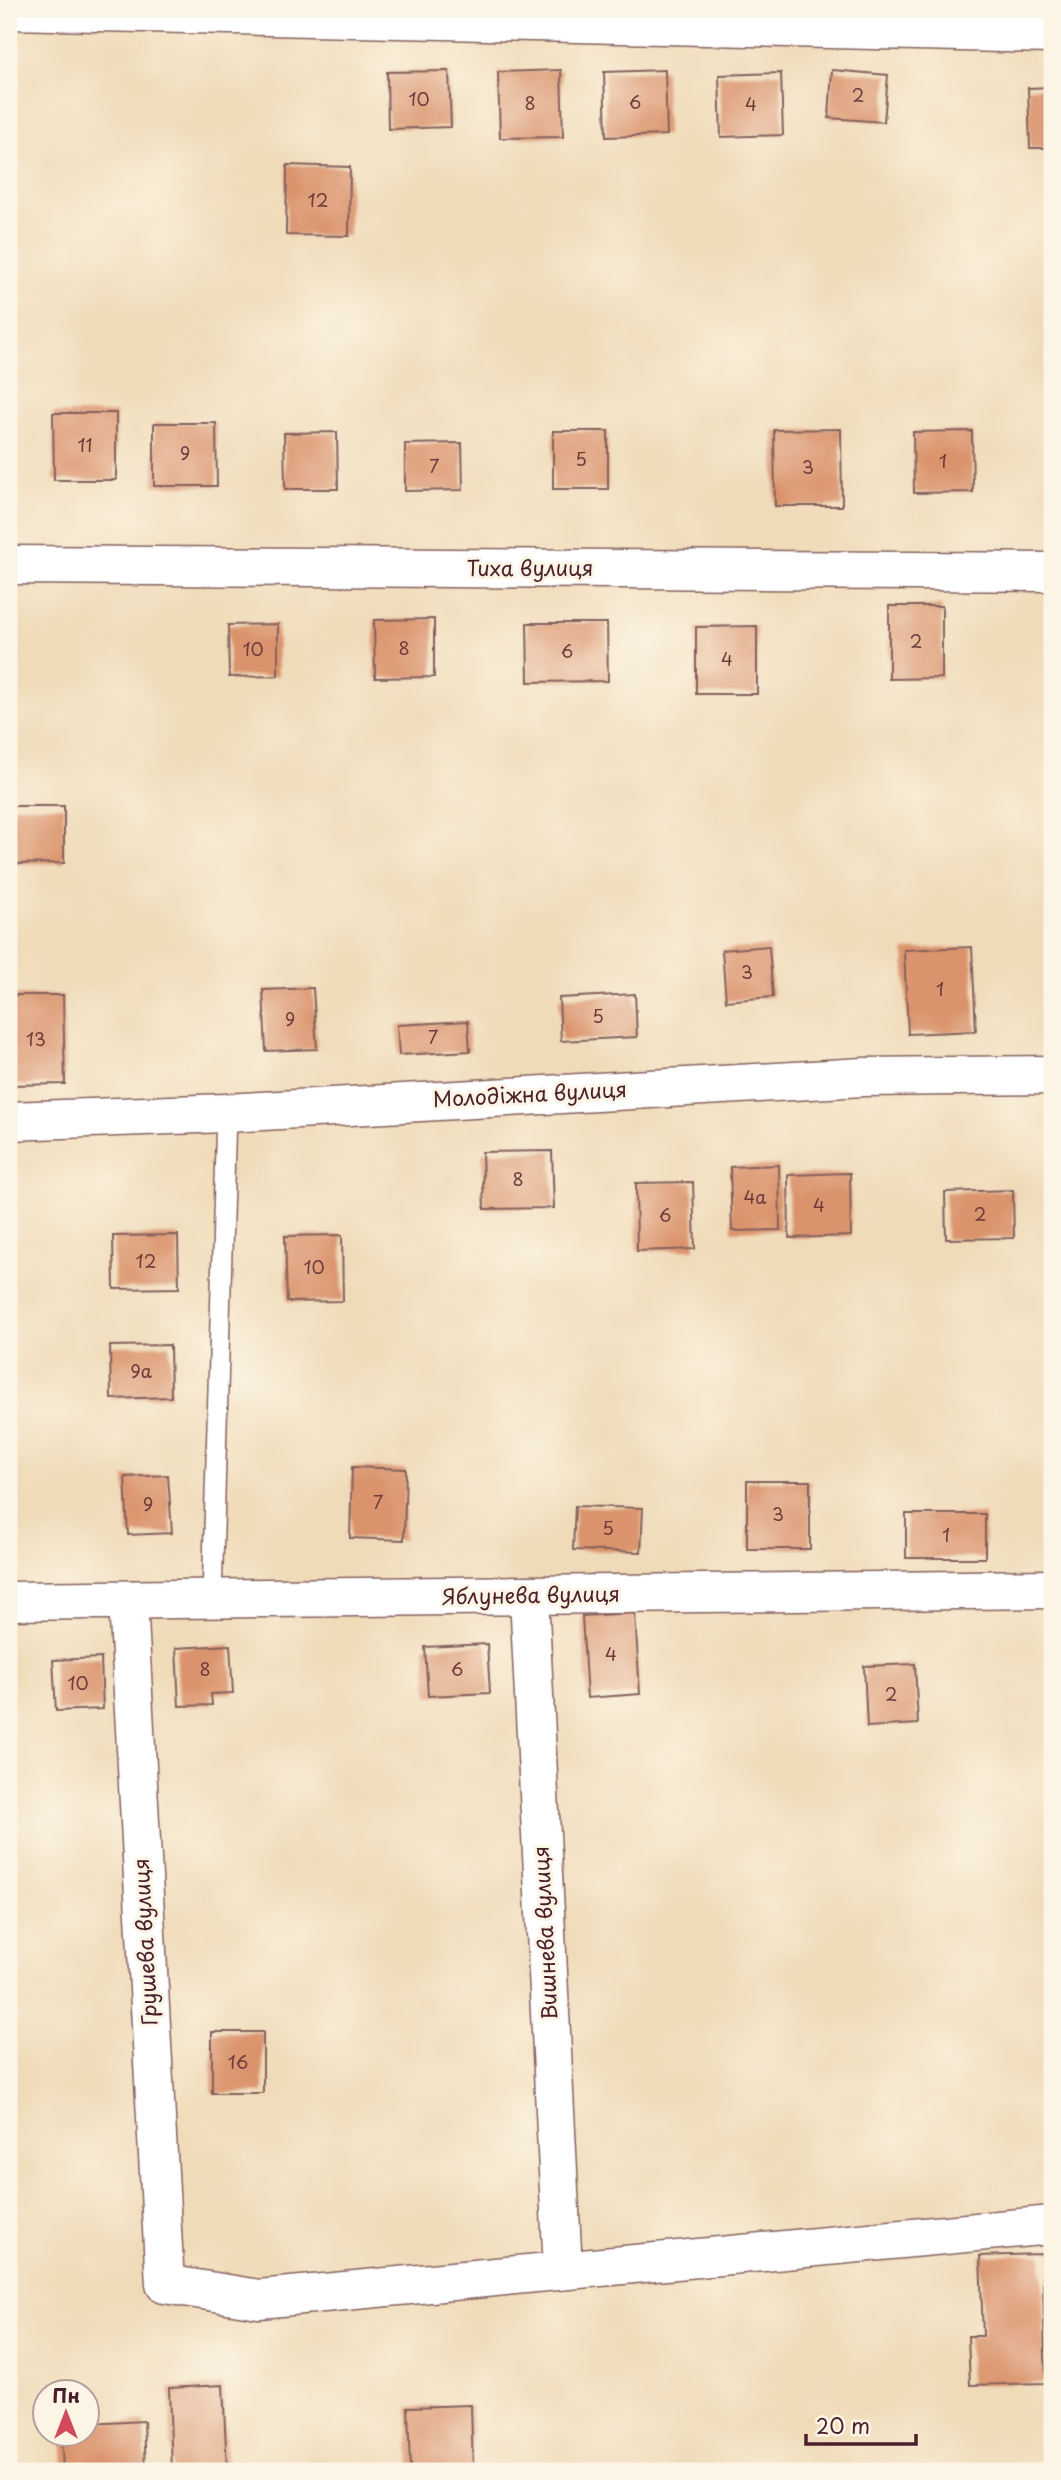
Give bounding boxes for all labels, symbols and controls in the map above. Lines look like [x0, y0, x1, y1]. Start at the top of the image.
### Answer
house number: 2 [852, 81, 864, 108]
house number: 10 [408, 85, 430, 112]
house number: 6 [629, 88, 641, 115]
house number: 8 [524, 89, 536, 116]
house number: 4 [745, 90, 757, 117]
house number: 12 [308, 186, 328, 213]
house number: 11 [77, 431, 93, 458]
house number: 9 [180, 439, 190, 466]
house number: 5 [575, 445, 587, 472]
house number: 1 [939, 447, 947, 474]
house number: 7 [429, 452, 439, 479]
house number: 3 [802, 453, 814, 480]
street label: Тиха вулиця [467, 551, 593, 583]
house number: 2 [910, 627, 922, 654]
house number: 8 [398, 634, 410, 661]
house number: 10 [242, 635, 264, 662]
house number: 6 [561, 637, 573, 664]
house number: 4 [721, 645, 733, 672]
house number: 3 [741, 958, 753, 985]
house number: 1 [936, 975, 944, 1002]
house number: 5 [592, 1002, 604, 1029]
house number: 9 [285, 1005, 295, 1032]
house number: 7 [428, 1023, 438, 1050]
house number: 13 [26, 1025, 46, 1052]
street label: Молодіжна вулиця [432, 1072, 628, 1114]
house number: 8 [512, 1165, 524, 1192]
house number: 4а [743, 1183, 767, 1210]
house number: 4 [813, 1191, 825, 1218]
house number: 2 [974, 1200, 986, 1227]
house number: 6 [659, 1201, 671, 1228]
house number: 12 [136, 1247, 156, 1274]
house number: 10 [303, 1253, 325, 1280]
house number: 9а [130, 1357, 153, 1384]
house number: 7 [373, 1488, 383, 1515]
house number: 9 [143, 1490, 153, 1517]
house number: 3 [772, 1500, 784, 1527]
house number: 5 [602, 1514, 614, 1541]
house number: 1 [942, 1521, 950, 1548]
street label: Яблунева вулиця [442, 1576, 620, 1612]
house number: 4 [605, 1640, 617, 1667]
house number: 8 [199, 1655, 211, 1682]
house number: 6 [451, 1655, 463, 1682]
house number: 10 [67, 1669, 89, 1696]
house number: 2 [885, 1680, 897, 1707]
street label: Вишнева вулиця [523, 1845, 565, 2021]
street label: Грушева вулиця [124, 1858, 164, 2027]
house number: 16 [228, 2048, 248, 2075]
north arrow [32, 2378, 102, 2448]
text: Пн [52, 2381, 80, 2409]
scale bar [806, 2403, 916, 2447]
text: 20 m [816, 2409, 870, 2441]

